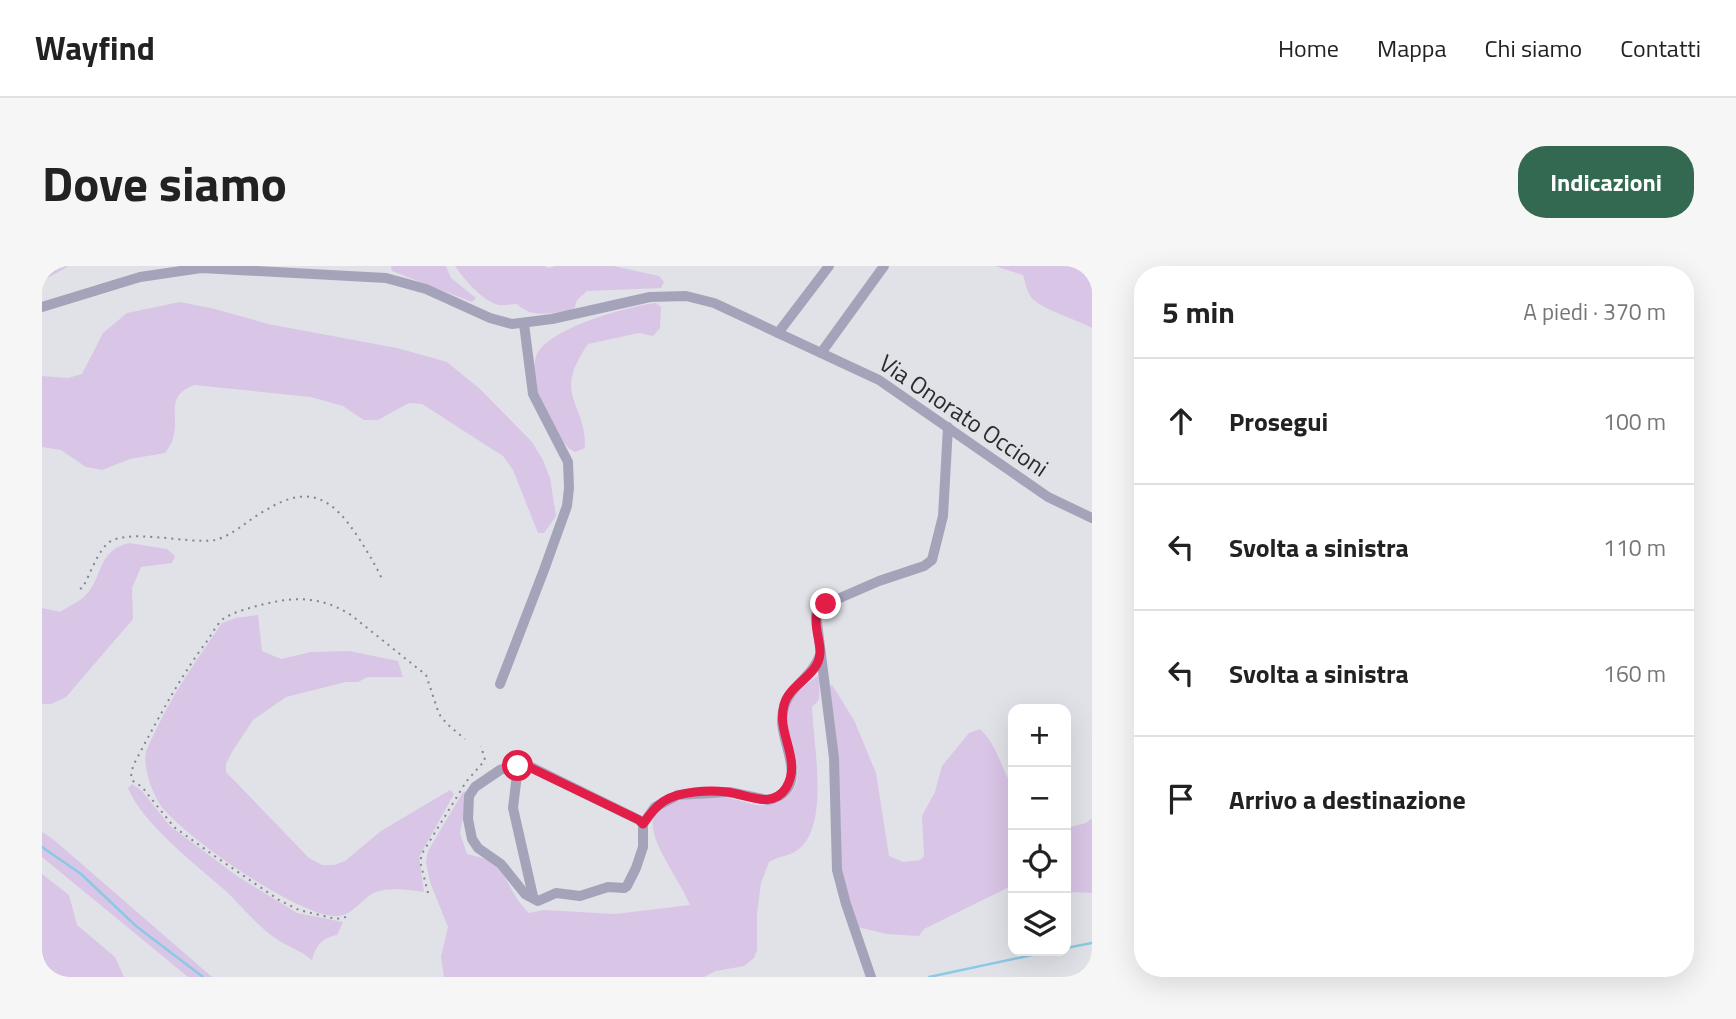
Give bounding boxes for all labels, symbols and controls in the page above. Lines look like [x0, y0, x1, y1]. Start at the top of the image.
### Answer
text: Wayfind [35, 23, 155, 73]
text: Home [1278, 30, 1339, 66]
text: Mappa [1377, 30, 1446, 66]
text: Chi siamo [1484, 30, 1582, 66]
text: Contatti [1620, 30, 1701, 66]
text: Dove siamo [42, 145, 287, 220]
button: Indicazioni [1518, 146, 1694, 218]
text: 5 min [1162, 289, 1235, 335]
text: A piedi · 370 m [1523, 294, 1666, 329]
street label: Via Onorato Occioni [872, 345, 1056, 485]
icon: ahead [1162, 402, 1200, 440]
text: Prosegui [1229, 402, 1328, 441]
text: 100 m [1603, 404, 1666, 439]
icon: left [1162, 528, 1200, 566]
text: Svolta a sinistra [1229, 528, 1409, 567]
text: 110 m [1603, 530, 1666, 565]
route end [810, 588, 841, 619]
icon: left [1162, 654, 1200, 692]
text: Svolta a sinistra [1229, 654, 1409, 693]
text: 160 m [1603, 656, 1666, 691]
map controls [1008, 704, 1071, 956]
button: + [1008, 704, 1071, 767]
route start [502, 750, 533, 781]
button: − [1008, 767, 1071, 830]
icon: arrive [1162, 780, 1200, 818]
text: Arrivo a destinazione [1229, 780, 1466, 819]
button: locate [1008, 830, 1071, 893]
button: layers [1008, 893, 1071, 956]

